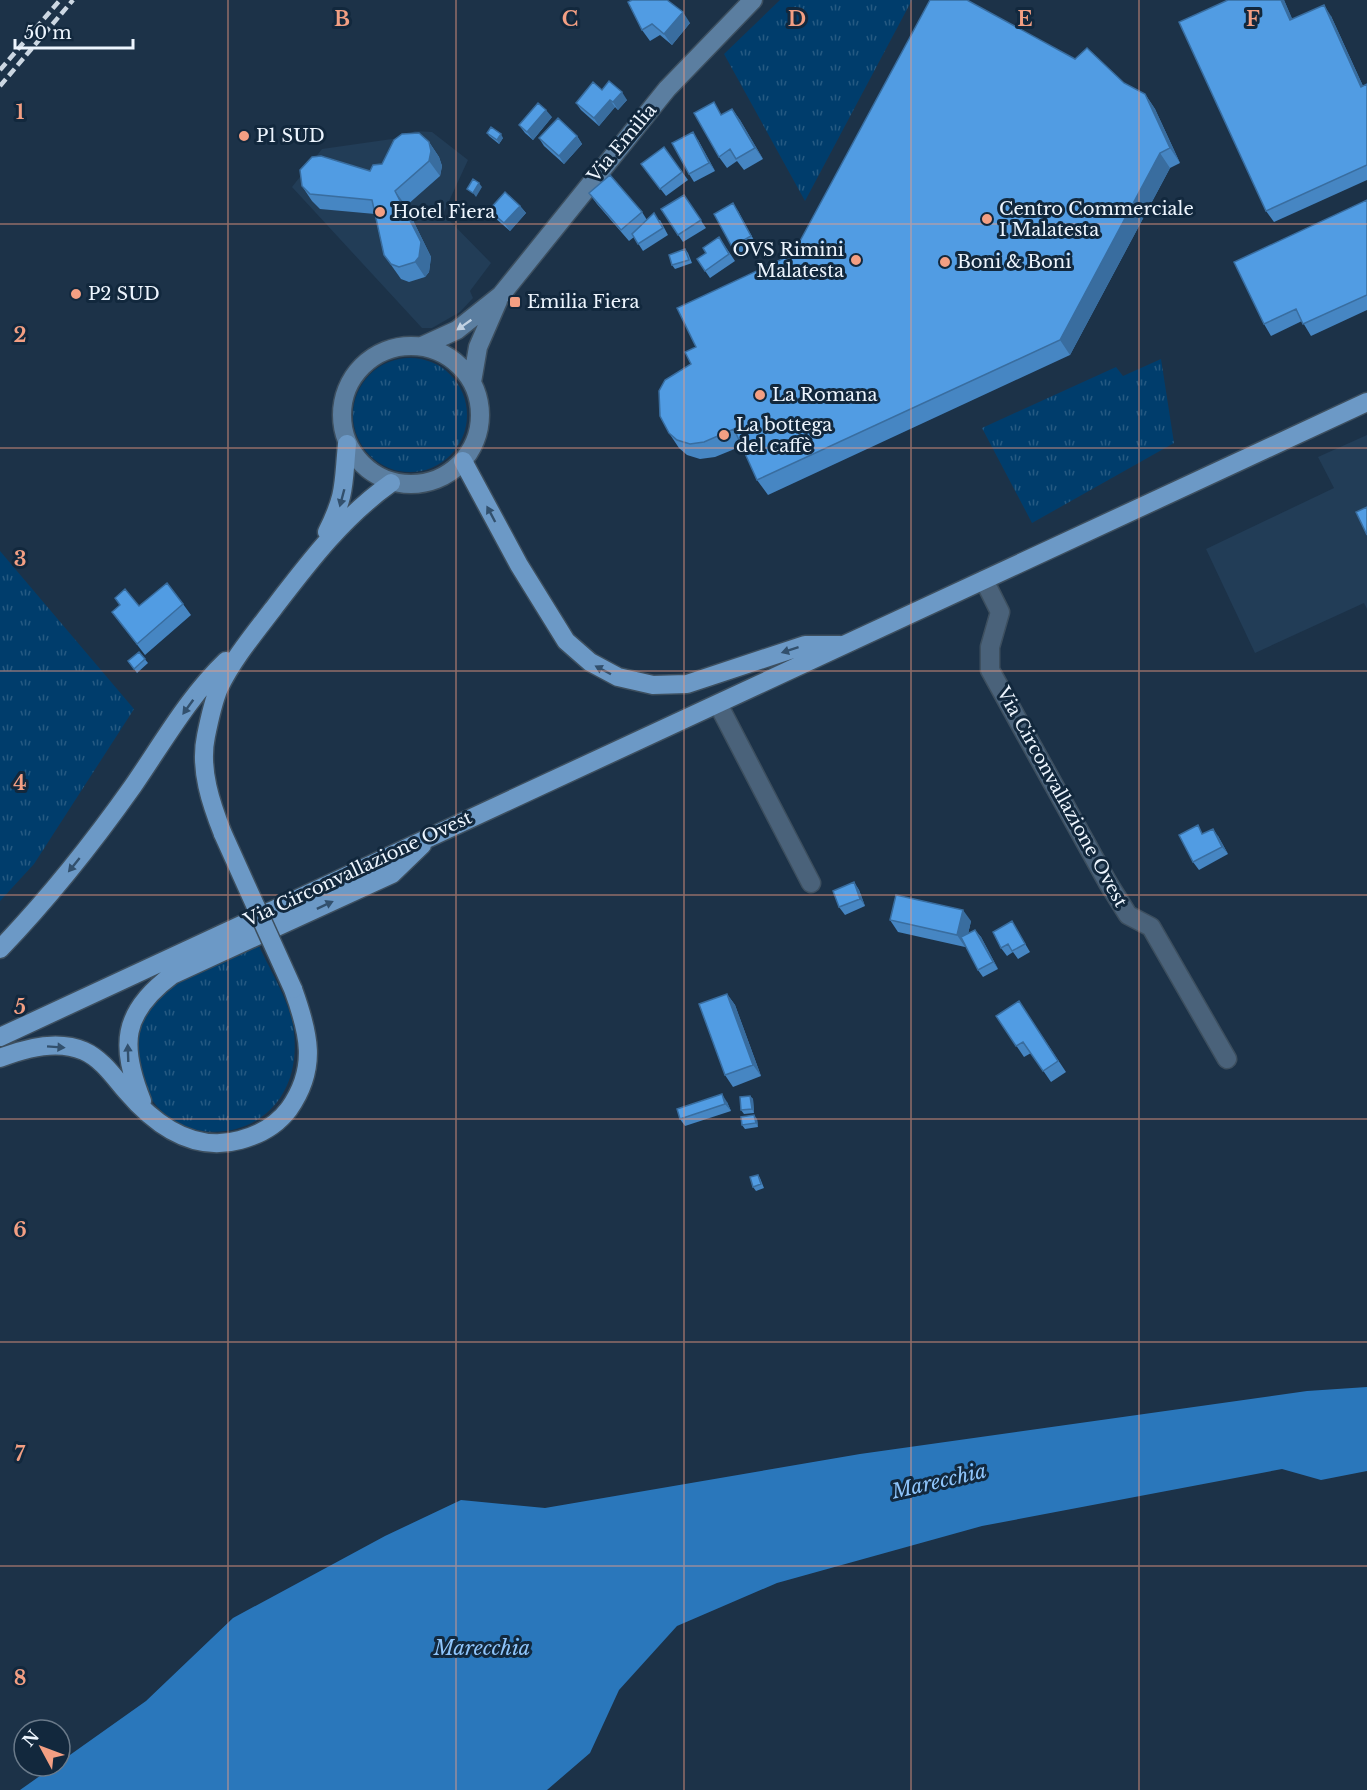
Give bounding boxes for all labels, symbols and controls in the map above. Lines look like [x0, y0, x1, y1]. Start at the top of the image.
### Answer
text: B [334, 7, 350, 31]
text: C [562, 7, 578, 31]
text: D [788, 7, 806, 31]
text: E [1017, 7, 1033, 31]
text: F [1246, 7, 1260, 31]
scale bar [15, 12, 134, 50]
text: 50 m [24, 22, 72, 44]
street label: Via Emilia [582, 99, 661, 187]
text: 1 [16, 100, 25, 124]
place label: P1 SUD [256, 125, 325, 147]
marker: P1 SUD [237, 129, 251, 143]
place label: Centro Commerciale I Malatesta [999, 198, 1194, 241]
place label: Hotel Fiera [392, 201, 495, 223]
marker: Hotel Fiera [373, 205, 387, 219]
marker: Centro Commerciale I Malatesta [980, 212, 994, 226]
place label: OVS Rimini Malatesta [733, 239, 844, 282]
place label: Boni & Boni [957, 251, 1071, 273]
marker: OVS Rimini Malatesta [849, 253, 863, 267]
marker: Boni & Boni [938, 255, 952, 269]
place label: P2 SUD [88, 283, 160, 305]
marker: P2 SUD [69, 287, 83, 301]
place label: Emilia Fiera [527, 291, 640, 313]
marker: Emilia Fiera [508, 295, 522, 309]
one-way arrow [456, 319, 472, 331]
text: 2 [13, 323, 27, 347]
place label: La Romana [772, 384, 877, 406]
marker: La Romana [753, 388, 767, 402]
place label: La bottega del caffè [736, 414, 832, 457]
marker: La bottega del caffè [717, 428, 731, 442]
one-way arrow [337, 489, 346, 507]
one-way arrow [486, 505, 496, 522]
text: 3 [14, 547, 26, 571]
one-way arrow [781, 646, 799, 655]
one-way arrow [594, 665, 612, 675]
street label: Via Circonvallazione Ovest [992, 682, 1132, 911]
one-way arrow [182, 699, 194, 715]
text: 4 [13, 771, 27, 795]
street label: Via Circonvallazione Ovest [240, 806, 475, 932]
one-way arrow [69, 858, 81, 873]
one-way arrow [317, 900, 334, 909]
text: 5 [14, 995, 26, 1019]
one-way arrow [47, 1042, 66, 1051]
one-way arrow [124, 1044, 133, 1063]
text: 6 [13, 1218, 27, 1242]
text: 7 [15, 1442, 26, 1466]
water label: Marecchia [888, 1458, 989, 1504]
water label: Marecchia [433, 1636, 530, 1660]
text: 8 [14, 1666, 26, 1690]
north arrow [12, 1718, 72, 1778]
text: N [18, 1726, 43, 1750]

